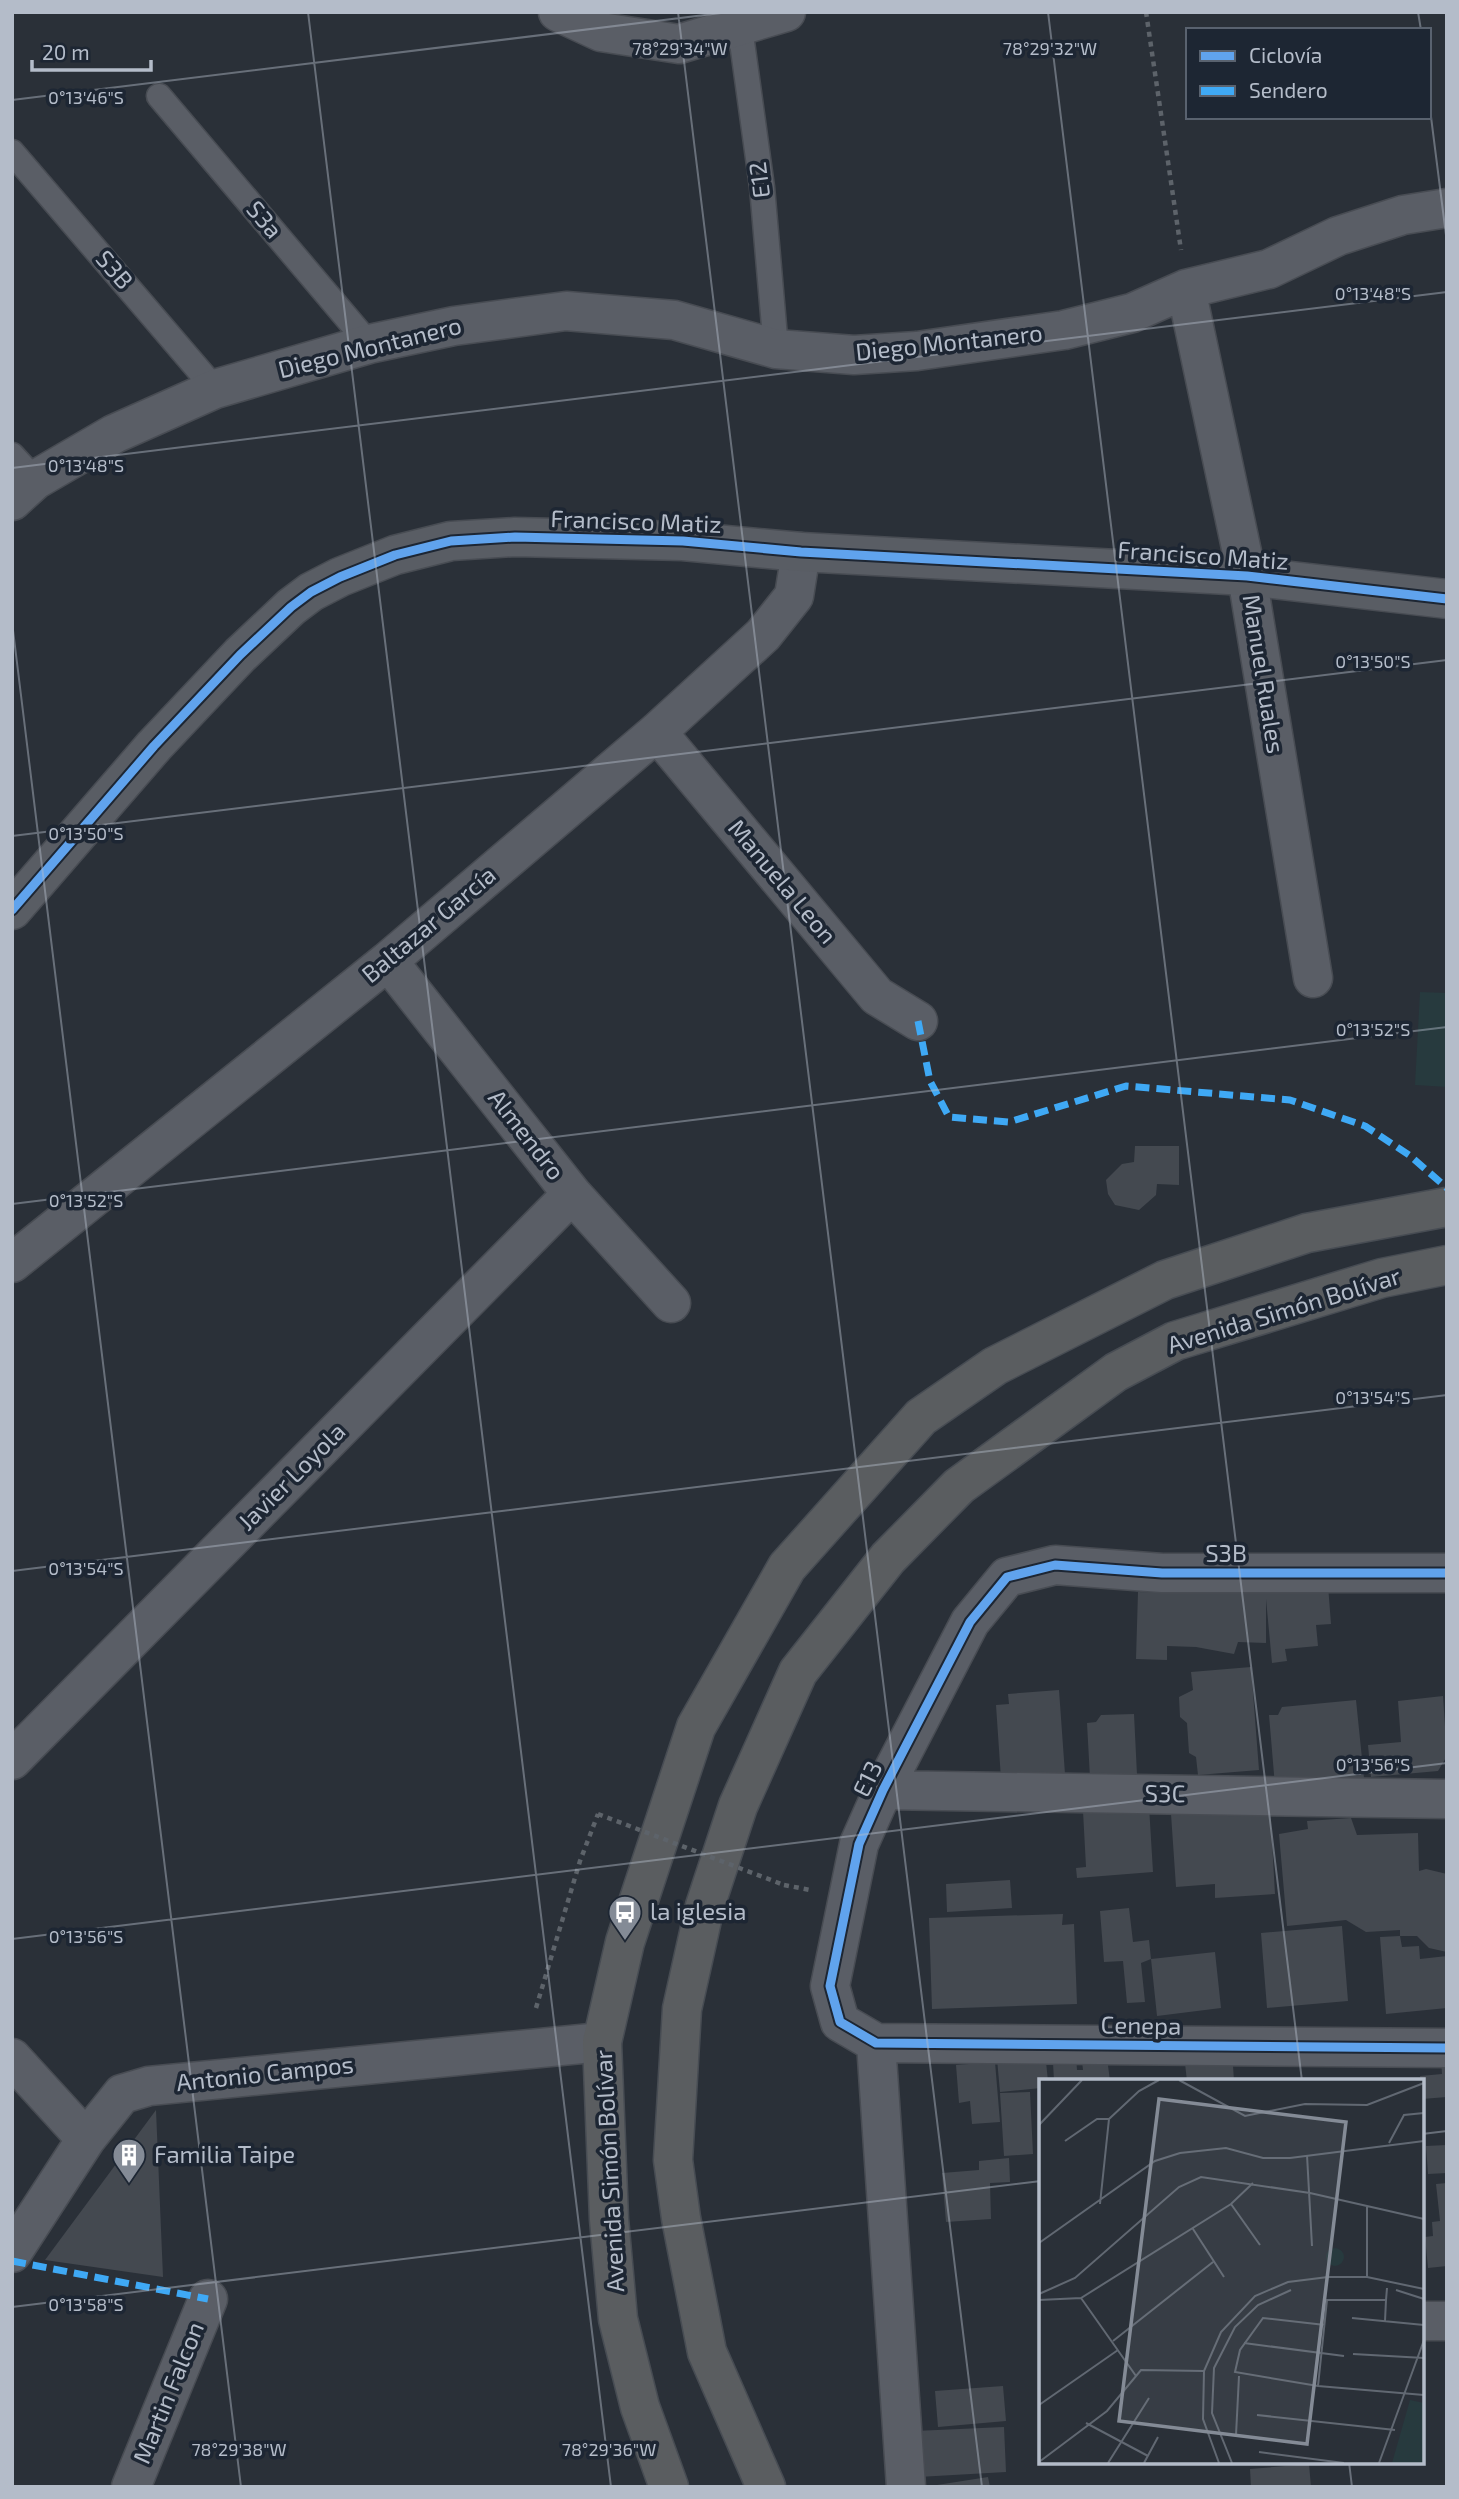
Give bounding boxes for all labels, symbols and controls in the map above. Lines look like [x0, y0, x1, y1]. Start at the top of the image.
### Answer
scale bar [32, 28, 150, 72]
legend [1186, 28, 1431, 119]
text: 78°29'34"W [632, 37, 728, 59]
text: 78°29'32"W [1003, 37, 1097, 59]
text: 20 m [42, 39, 90, 64]
text: Ciclovía [1249, 42, 1322, 67]
text: Sendero [1249, 77, 1328, 102]
text: 0°13'46"S [48, 86, 124, 108]
street label: E12 [742, 160, 775, 200]
street label: S3a [241, 194, 289, 244]
street label: S3B [91, 244, 140, 294]
text: 0°13'48"S [1335, 282, 1411, 304]
street label: Diego Montanero [275, 310, 464, 383]
street label: Diego Montanero [854, 317, 1044, 366]
text: 0°13'48"S [48, 454, 124, 476]
street label: Francisco Matiz [550, 503, 722, 538]
street label: Francisco Matiz [1117, 534, 1290, 575]
street label: Manuel Ruales [1238, 592, 1291, 755]
text: 0°13'50"S [1335, 650, 1411, 672]
street label: Manuela Leon [723, 813, 843, 949]
text: 0°13'50"S [48, 822, 124, 844]
street label: Baltazar García [355, 859, 501, 988]
text: 0°13'52"S [1336, 1018, 1410, 1040]
street label: Almendro [483, 1083, 571, 1185]
text: 0°13'52"S [49, 1189, 123, 1211]
street label: Avenida Simón Bolívar [1163, 1260, 1404, 1359]
text: 0°13'54"S [1335, 1386, 1411, 1408]
street label: Javier Loyola [231, 1416, 351, 1536]
street label: S3B [1205, 1538, 1247, 1567]
text: 0°13'54"S [48, 1557, 124, 1579]
text: 0°13'56"S [1336, 1753, 1410, 1775]
street label: E13 [846, 1756, 888, 1801]
street label: S3C [1145, 1778, 1186, 1807]
bus stop icon: la iglesia [606, 1893, 644, 1942]
place label: la iglesia [650, 1896, 746, 1925]
text: 0°13'56"S [49, 1925, 123, 1947]
street label: Cenepa [1101, 2009, 1182, 2040]
street label: Antonio Campos [175, 2049, 355, 2096]
street label: Avenida Simón Bolívar [588, 2049, 629, 2293]
inset map [1039, 2079, 1424, 2464]
building icon: Familia Taipe [110, 2136, 148, 2185]
place label: Familia Taipe [154, 2139, 295, 2168]
text: 0°13'58"S [48, 2293, 124, 2315]
street label: Martin Falcon [126, 2317, 209, 2467]
text: 78°29'38"W [191, 2438, 287, 2460]
text: 78°29'36"W [562, 2438, 656, 2460]

